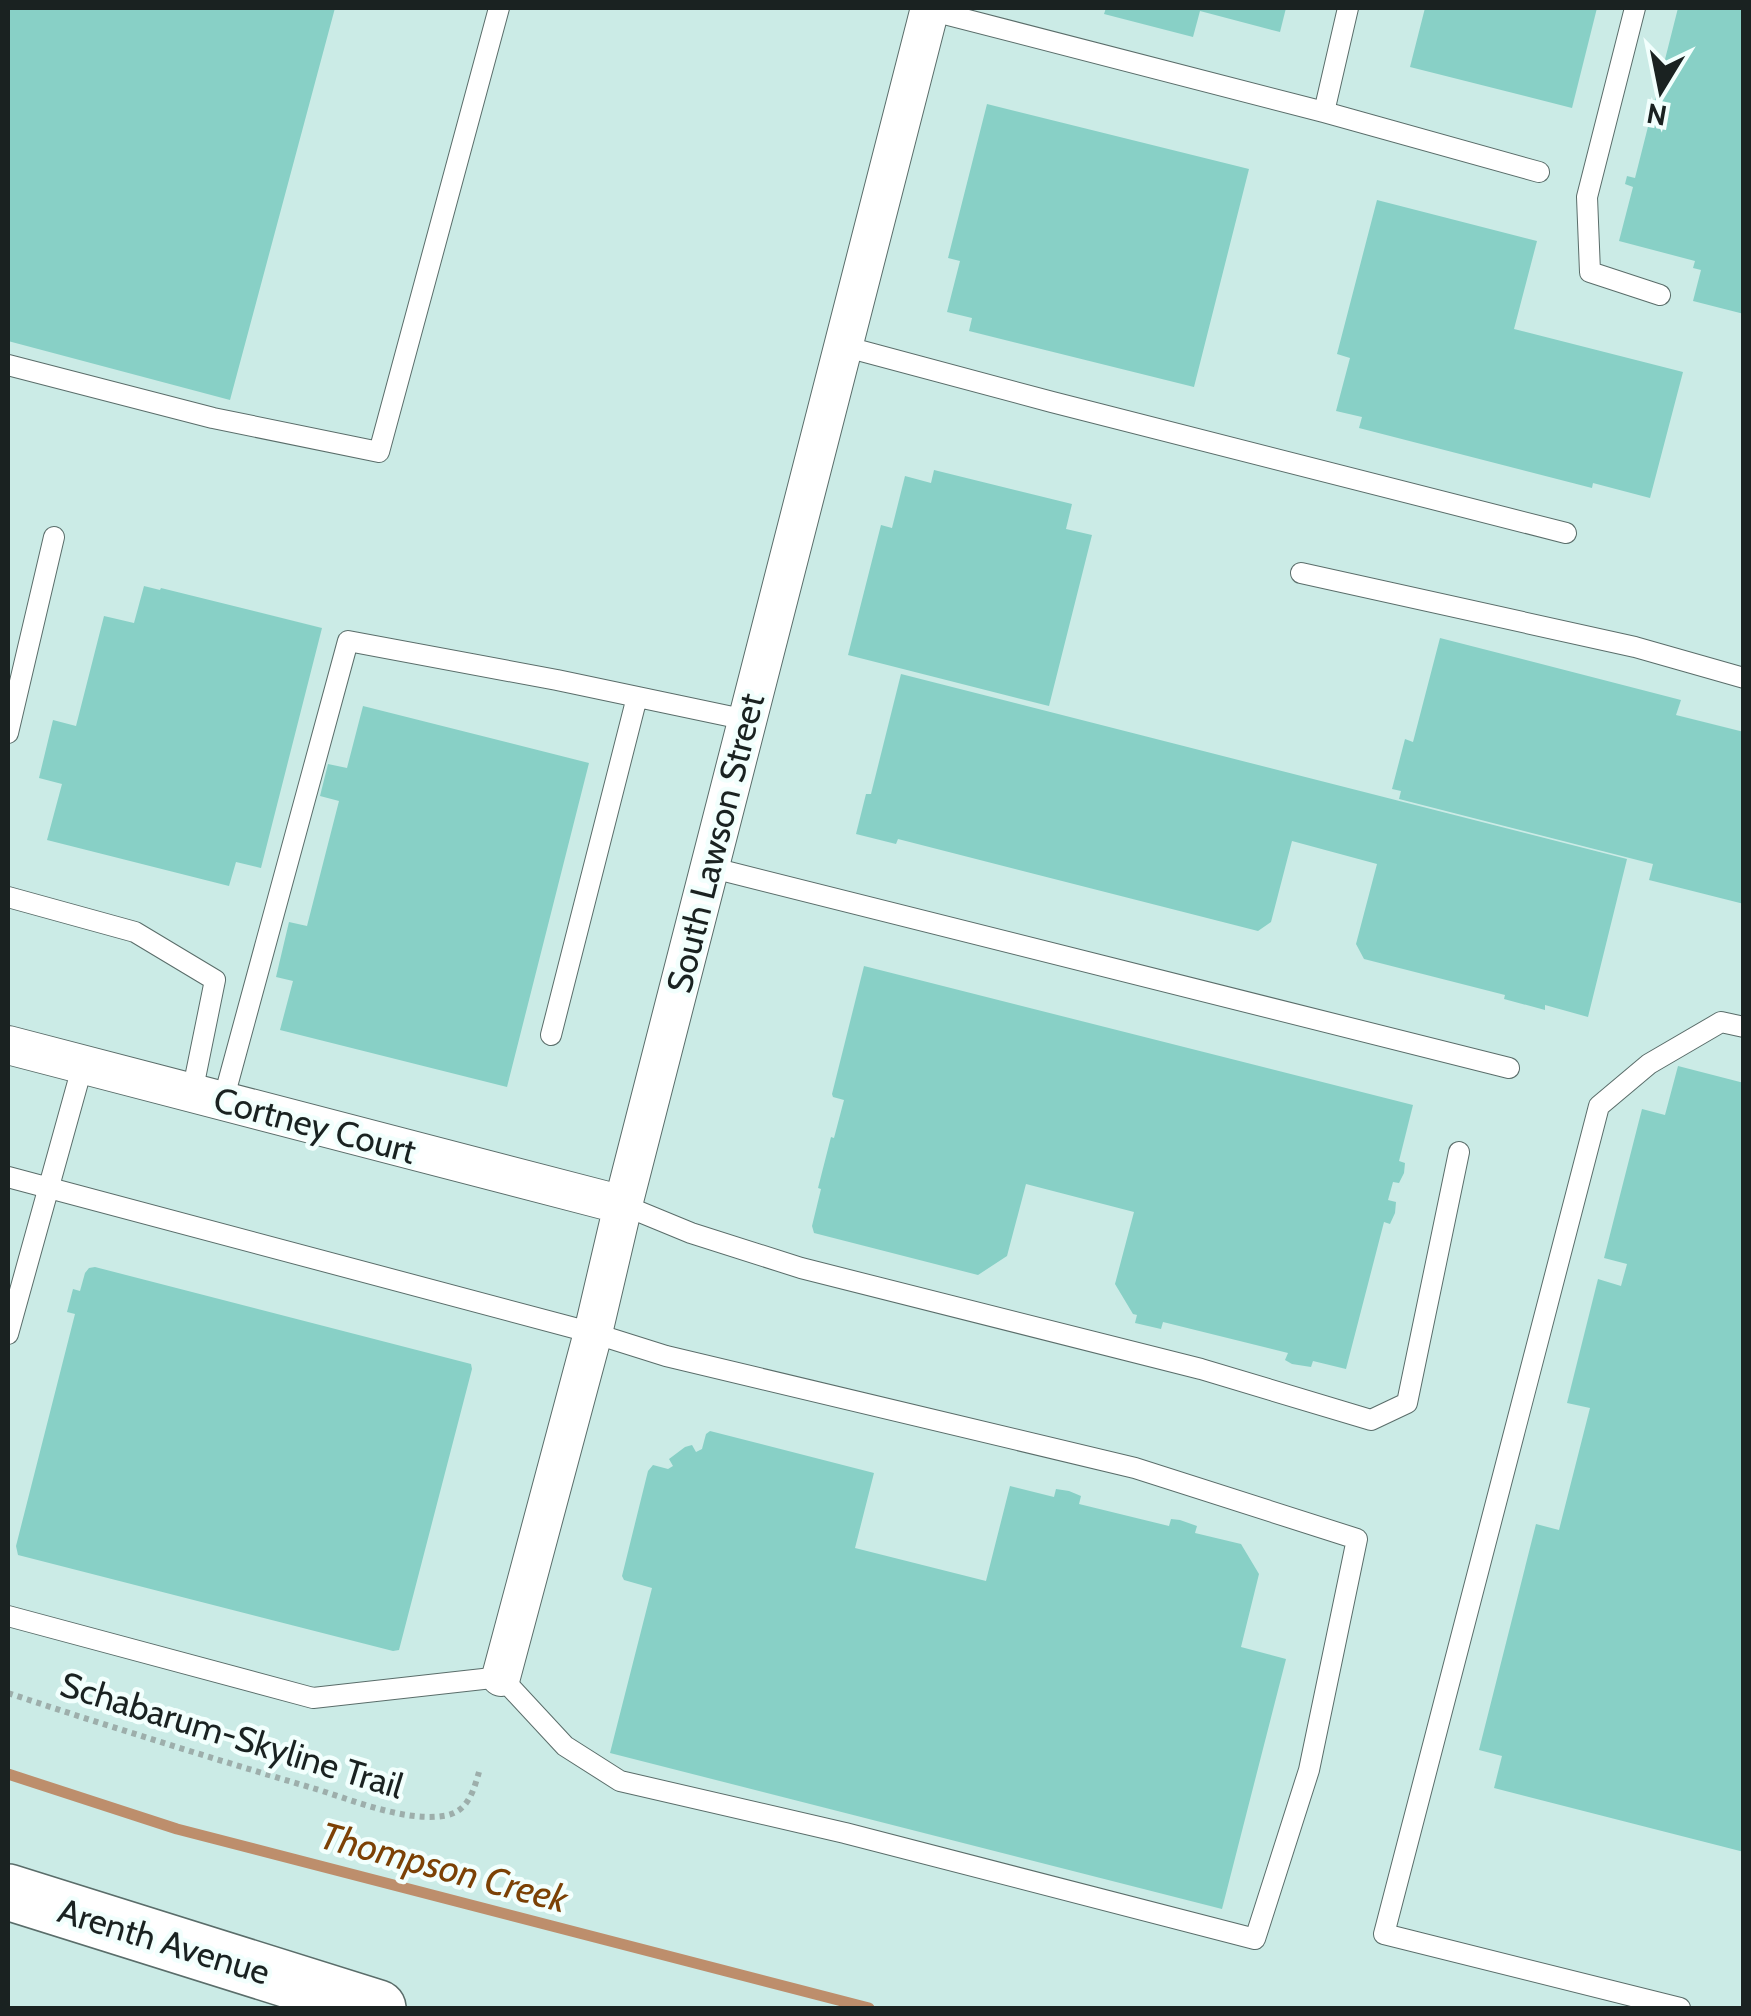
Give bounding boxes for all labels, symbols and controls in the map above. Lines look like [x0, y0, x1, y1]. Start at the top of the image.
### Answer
north arrow [1611, 40, 1711, 140]
text: N [1644, 96, 1669, 133]
street label: South Lawson Street [657, 689, 773, 997]
street label: Cortney Court [209, 1077, 421, 1173]
street label: Schabarum-Skyline Trail [55, 1662, 409, 1808]
water label: Thompson Creek [315, 1811, 574, 1923]
street label: Arenth Avenue [53, 1888, 275, 1994]

